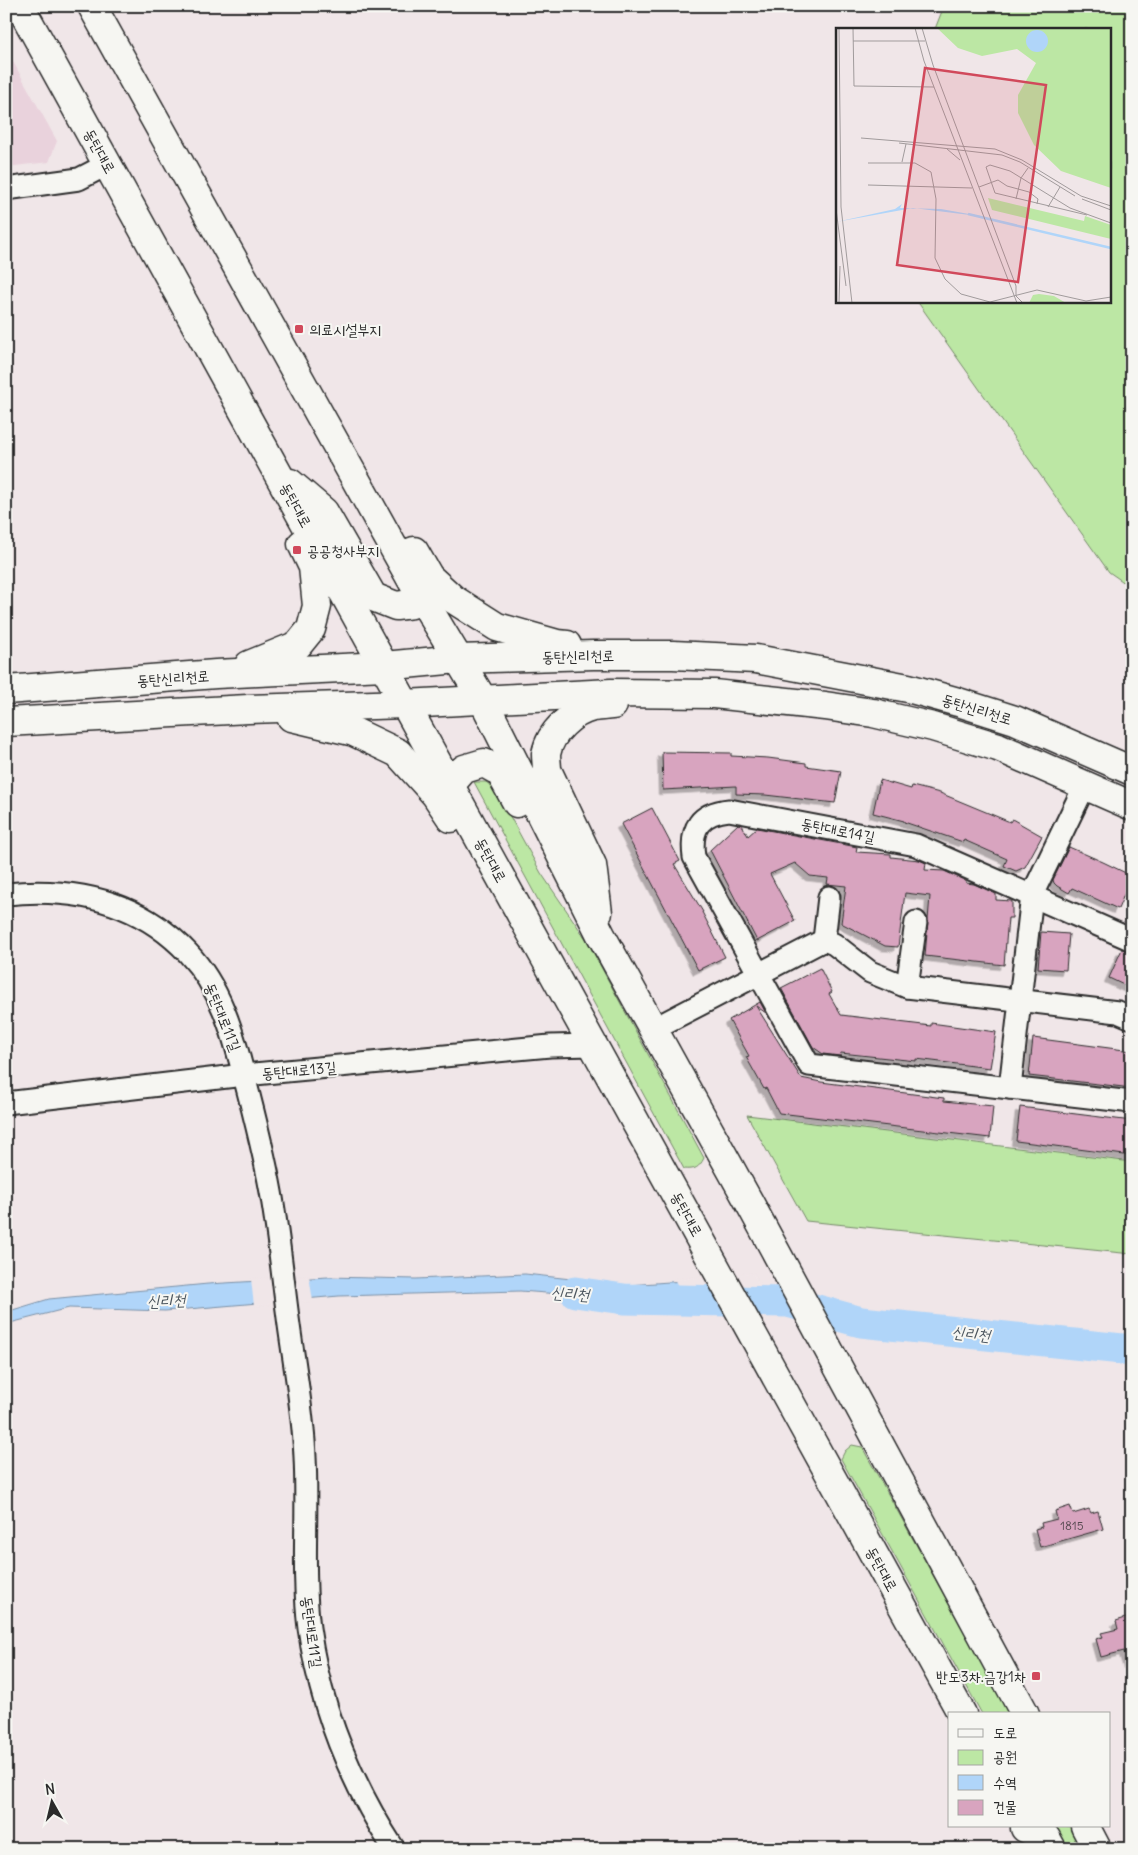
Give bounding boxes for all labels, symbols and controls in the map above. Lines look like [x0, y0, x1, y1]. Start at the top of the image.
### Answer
inset map [836, 28, 1110, 302]
street label: 동탄대로 [80, 125, 120, 177]
place label: 의료시설부지 [309, 320, 381, 339]
marker: 의료시설부지 [293, 323, 305, 335]
street label: 동탄대로 [276, 479, 316, 531]
place label: 공공청사부지 [307, 541, 379, 560]
marker: 공공청사부지 [291, 544, 303, 556]
street label: 동탄신리천로 [542, 646, 614, 666]
street label: 동탄신리천로 [136, 666, 210, 690]
street label: 동탄신리천로 [940, 689, 1014, 729]
street label: 동탄대로14길 [799, 814, 877, 846]
street label: 동탄대로 [471, 834, 511, 886]
street label: 동탄대로11길 [201, 980, 245, 1054]
street label: 동탄대로13길 [261, 1057, 337, 1083]
street label: 동탄대로 [667, 1188, 707, 1240]
water label: 신리천 [550, 1282, 592, 1304]
water label: 신리천 [146, 1289, 188, 1311]
water label: 신리천 [951, 1321, 993, 1345]
house number: 1815 [1060, 1518, 1084, 1533]
street label: 동탄대로 [862, 1543, 902, 1595]
street label: 동탄대로11길 [298, 1595, 326, 1669]
place label: 반도3차.금강1차 [936, 1667, 1026, 1686]
marker: 반도3차.금강1차 [1030, 1670, 1042, 1682]
legend [948, 1712, 1110, 1828]
text: 도로 [993, 1723, 1017, 1742]
text: 공원 [993, 1747, 1017, 1766]
text: 수역 [993, 1773, 1017, 1792]
north arrow [28, 1778, 78, 1828]
text: N [44, 1780, 56, 1799]
text: 건물 [993, 1797, 1017, 1816]

